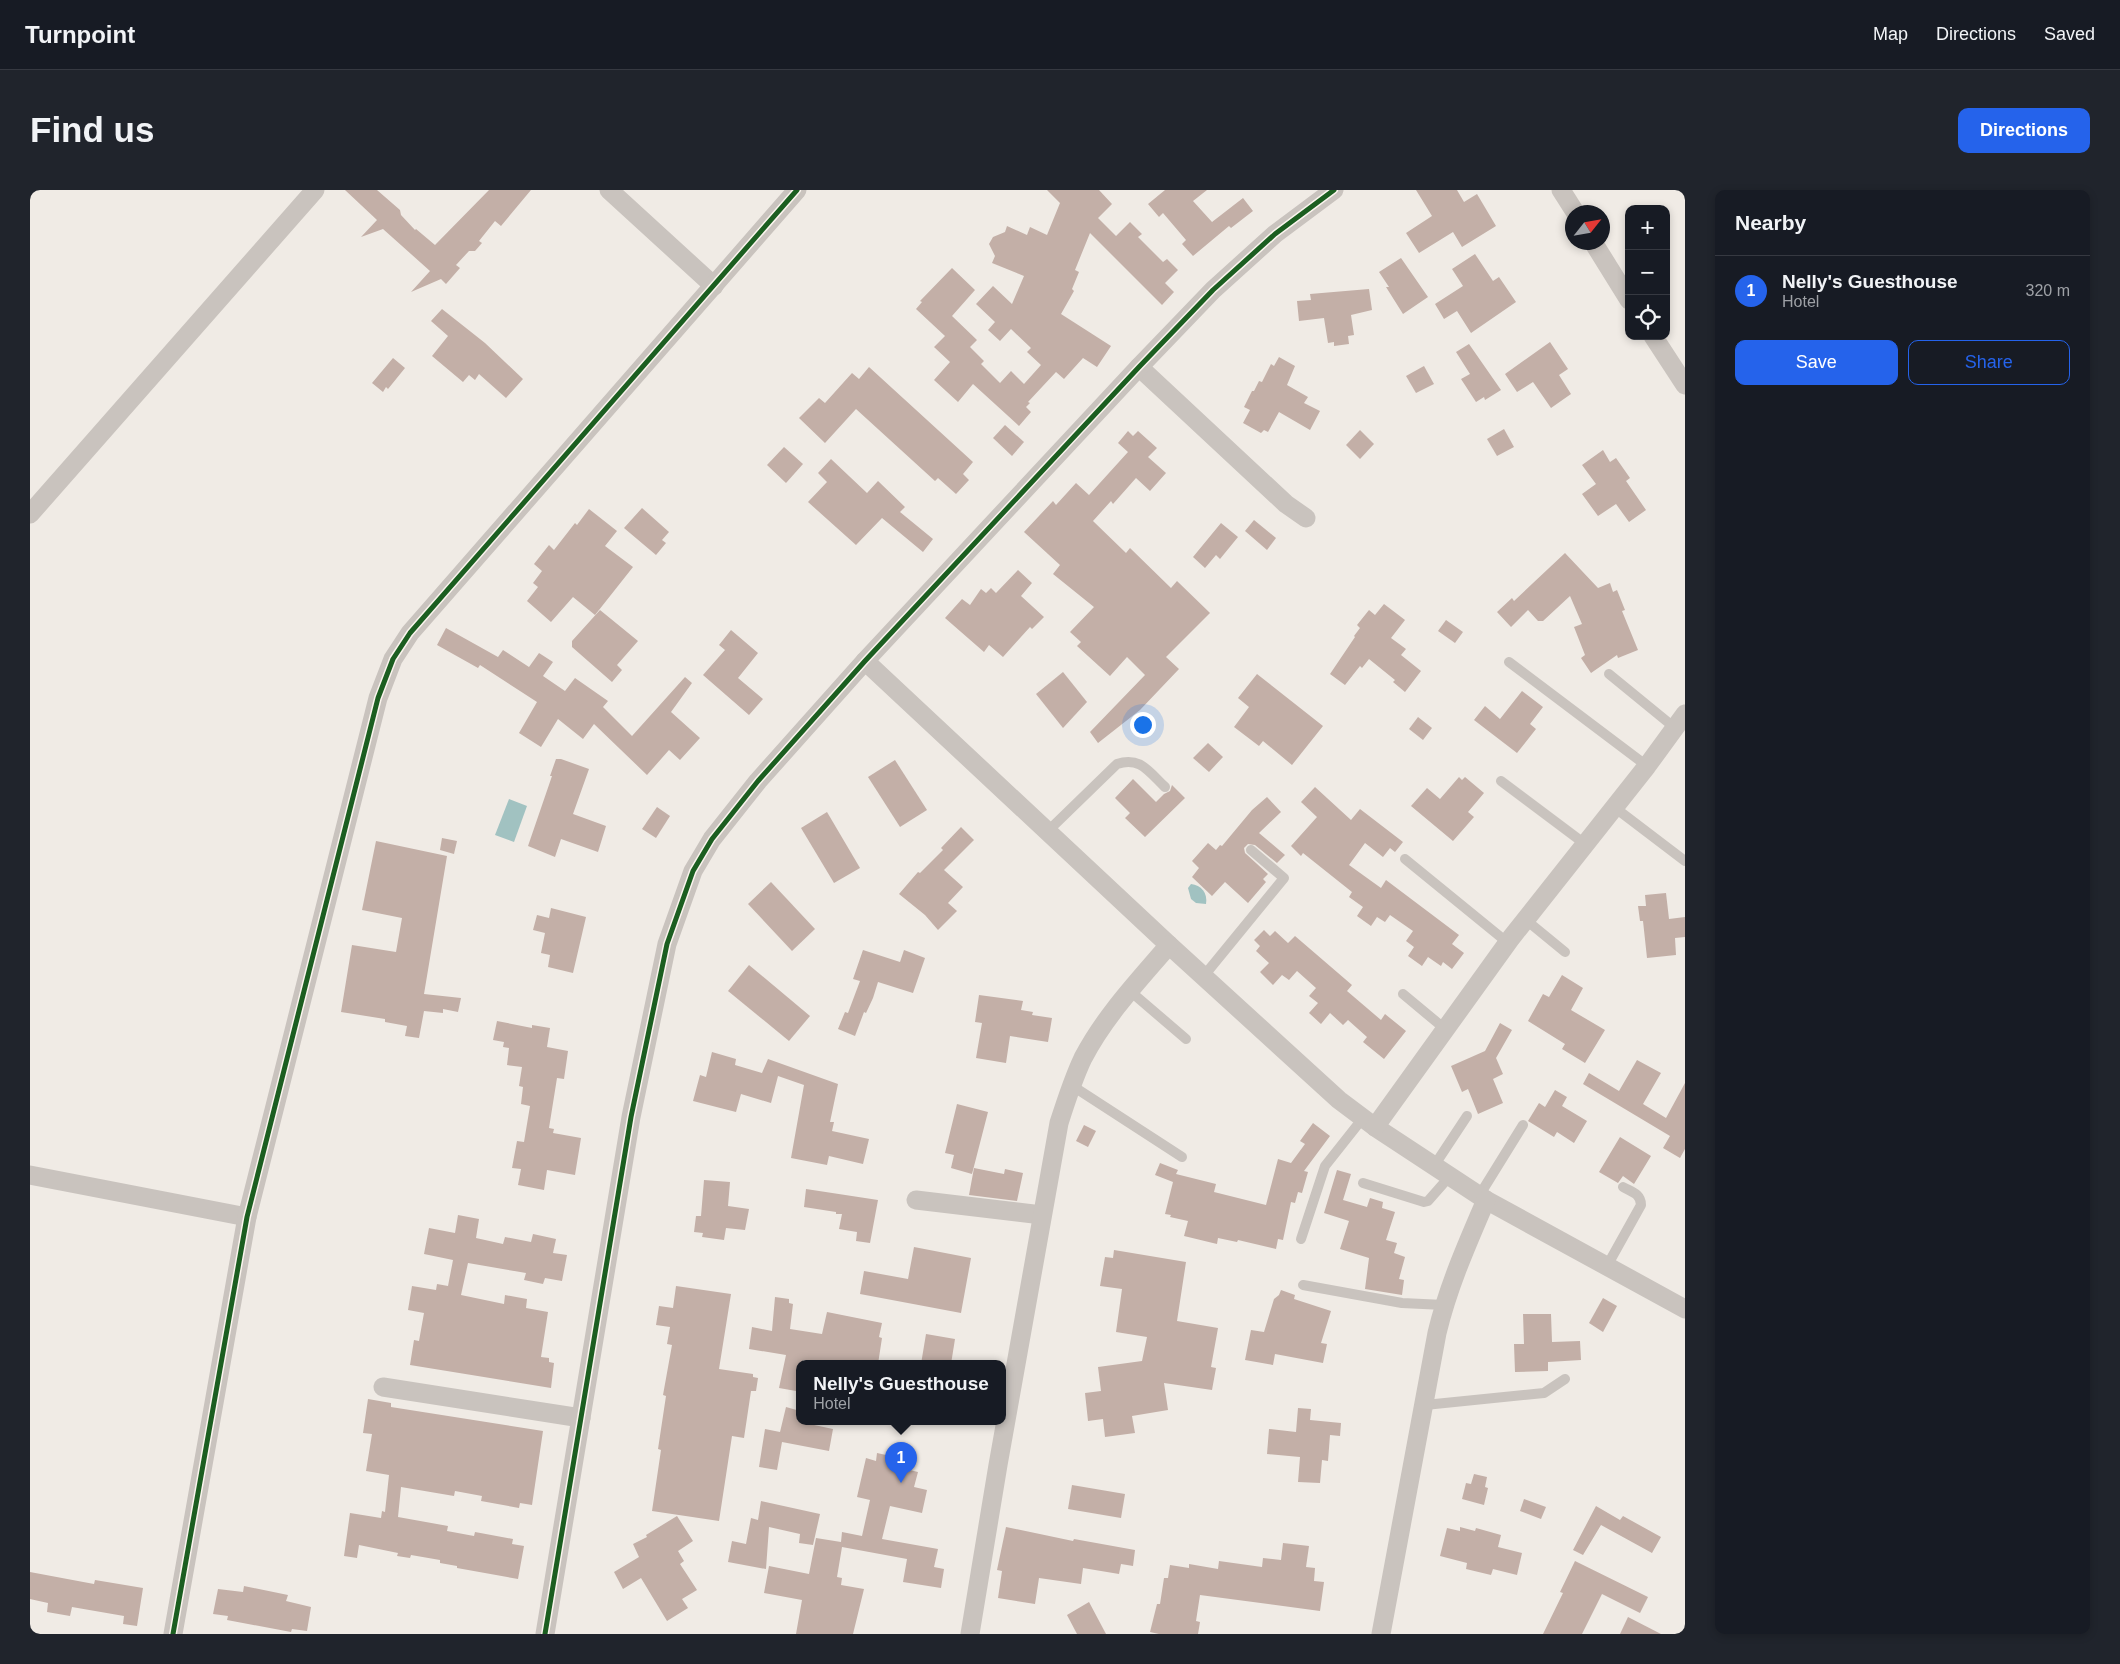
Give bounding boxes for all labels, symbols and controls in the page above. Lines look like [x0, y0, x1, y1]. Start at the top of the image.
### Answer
text: Turnpoint [25, 21, 135, 48]
text: Map [1873, 24, 1908, 44]
text: Directions [1936, 24, 2016, 44]
text: Saved [2044, 24, 2095, 44]
button: Directions [1958, 108, 2090, 153]
text: Find us [30, 110, 154, 149]
north arrow [1565, 205, 1610, 250]
map controls [1625, 205, 1670, 340]
button: + [1625, 205, 1670, 250]
text: Nearby [1735, 211, 1806, 234]
button: − [1625, 250, 1670, 295]
text: Nelly's Guesthouse [1782, 271, 1958, 292]
text: 1 [1747, 282, 1755, 299]
text: 320 m [2026, 282, 2070, 299]
text: Hotel [1782, 293, 1819, 310]
button: locate [1625, 295, 1670, 340]
button: Save [1735, 340, 1898, 385]
button: Share [1908, 340, 2070, 385]
your location [1130, 712, 1156, 738]
popup [796, 1360, 1006, 1425]
text: Nelly's Guesthouse [813, 1373, 989, 1394]
text: Hotel [813, 1395, 851, 1412]
pin: 1 [885, 1442, 917, 1483]

